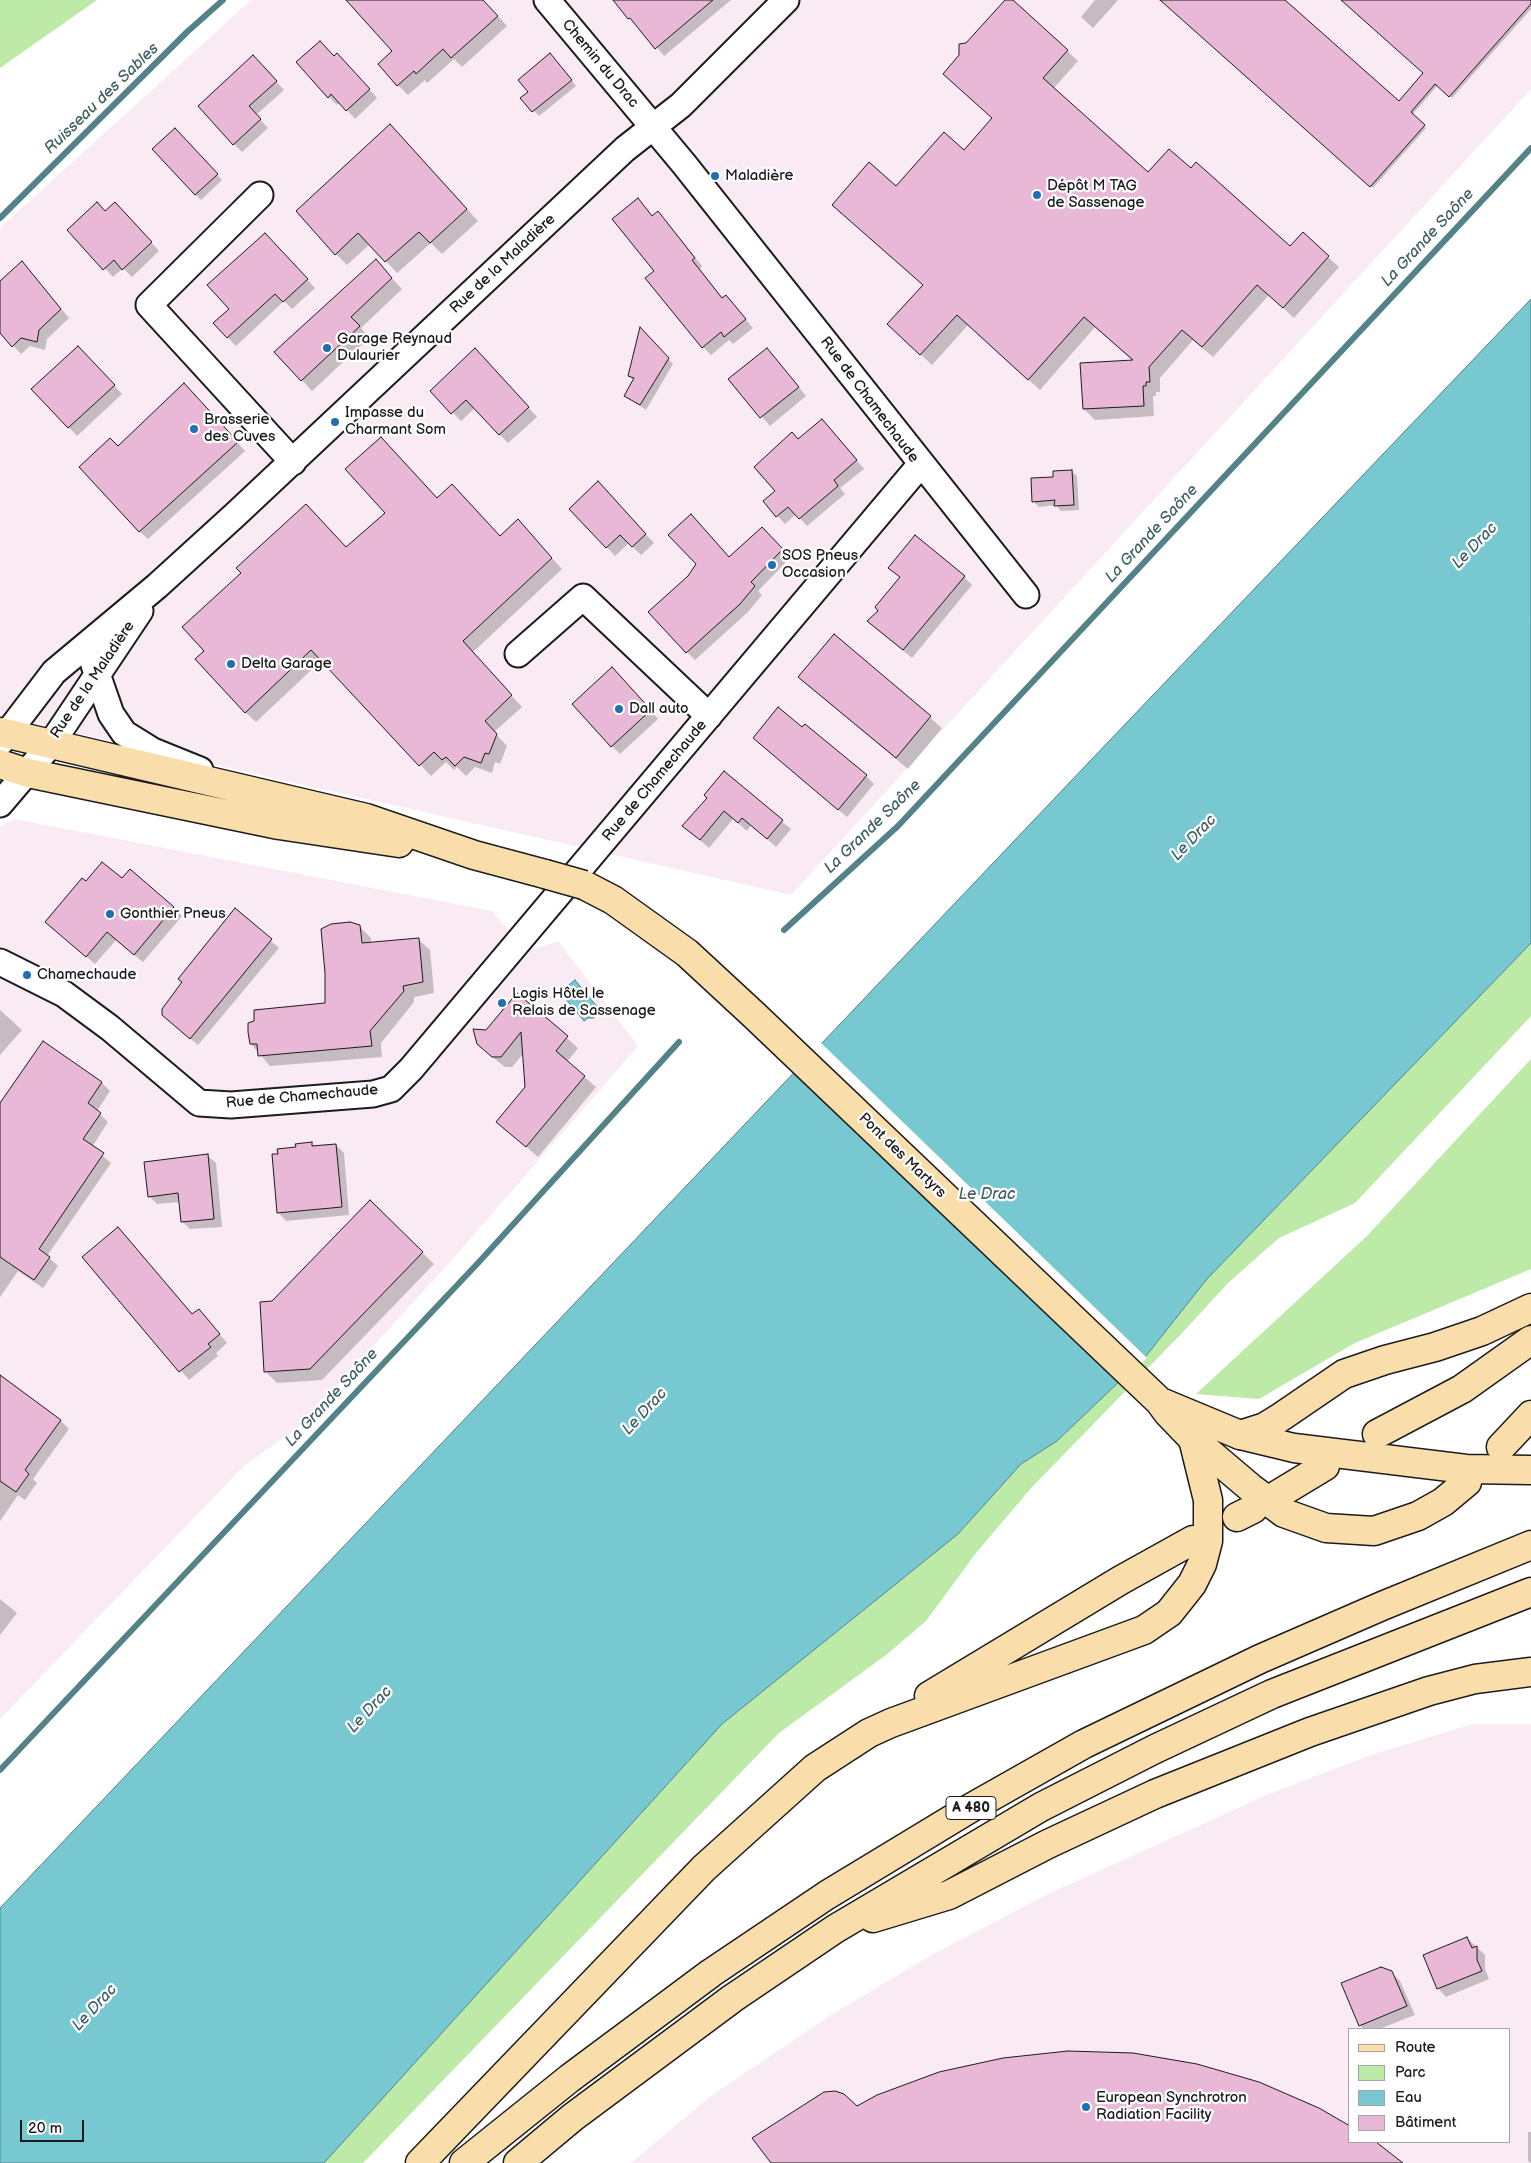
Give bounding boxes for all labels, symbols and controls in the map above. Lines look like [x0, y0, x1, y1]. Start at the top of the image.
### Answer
street label: Chemin du Drac [558, 16, 642, 112]
water label: Ruisseau des Sables [41, 39, 163, 159]
place label: Maladière [725, 167, 793, 185]
marker: Maladière [709, 170, 721, 182]
place label: Dépôt M TAG de Sassenage [1047, 177, 1144, 212]
water label: La Grande Saône [1378, 185, 1478, 291]
marker: Dépôt M TAG de Sassenage [1031, 189, 1043, 201]
street label: Rue de la Maladière [447, 210, 559, 318]
place label: Garage Reynaud Dulaurier [337, 330, 452, 365]
street label: Rue de Chamechaude [816, 334, 922, 466]
marker: Garage Reynaud Dulaurier [321, 342, 333, 354]
place label: Impasse du Charmant Som [345, 404, 446, 439]
place label: Brasserie des Cuves [204, 411, 275, 446]
marker: Impasse du Charmant Som [329, 416, 341, 428]
marker: Brasserie des Cuves [188, 423, 200, 435]
water label: La Grande Saône [1102, 481, 1202, 587]
water label: Le Drac [1448, 519, 1502, 573]
place label: SOS Pneus Occasion [782, 547, 858, 582]
marker: SOS Pneus Occasion [766, 559, 778, 571]
street label: Rue de la Maladière [47, 618, 139, 742]
place label: Delta Garage [241, 655, 332, 673]
marker: Delta Garage [225, 658, 237, 670]
place label: Dall auto [629, 700, 688, 718]
marker: Dall auto [613, 703, 625, 715]
street label: Rue de Chamechaude [599, 717, 711, 845]
water label: La Grande Saône [821, 776, 925, 878]
water label: Le Drac [1167, 811, 1221, 865]
place label: Gonthier Pneus [120, 905, 226, 923]
marker: Gonthier Pneus [104, 908, 116, 920]
place label: Chamechaude [37, 966, 136, 984]
marker: Chamechaude [21, 969, 33, 981]
place label: Logis Hôtel le Relais de Sassenage [512, 985, 656, 1020]
marker: Logis Hôtel le Relais de Sassenage [496, 997, 508, 1009]
street label: Rue de Chamechaude [225, 1081, 379, 1113]
street label: Pont des Martyrs [855, 1110, 949, 1202]
water label: Le Drac [959, 1185, 1015, 1205]
water label: La Grande Saône [282, 1345, 382, 1451]
water label: Le Drac [619, 1385, 671, 1439]
water label: Le Drac [344, 1683, 396, 1737]
road number: A 480 [946, 1796, 996, 1820]
water label: Le Drac [69, 1981, 121, 2035]
legend [1348, 2028, 1511, 2143]
text: Route [1395, 2038, 1435, 2057]
text: Parc [1395, 2063, 1425, 2082]
text: Eau [1395, 2088, 1422, 2107]
place label: European Synchrotron Radiation Facility [1096, 2089, 1247, 2124]
marker: European Synchrotron Radiation Facility [1080, 2101, 1092, 2113]
scale bar [22, 2110, 86, 2142]
text: Bâtiment [1395, 2113, 1456, 2132]
text: 20 m [28, 2119, 62, 2138]

